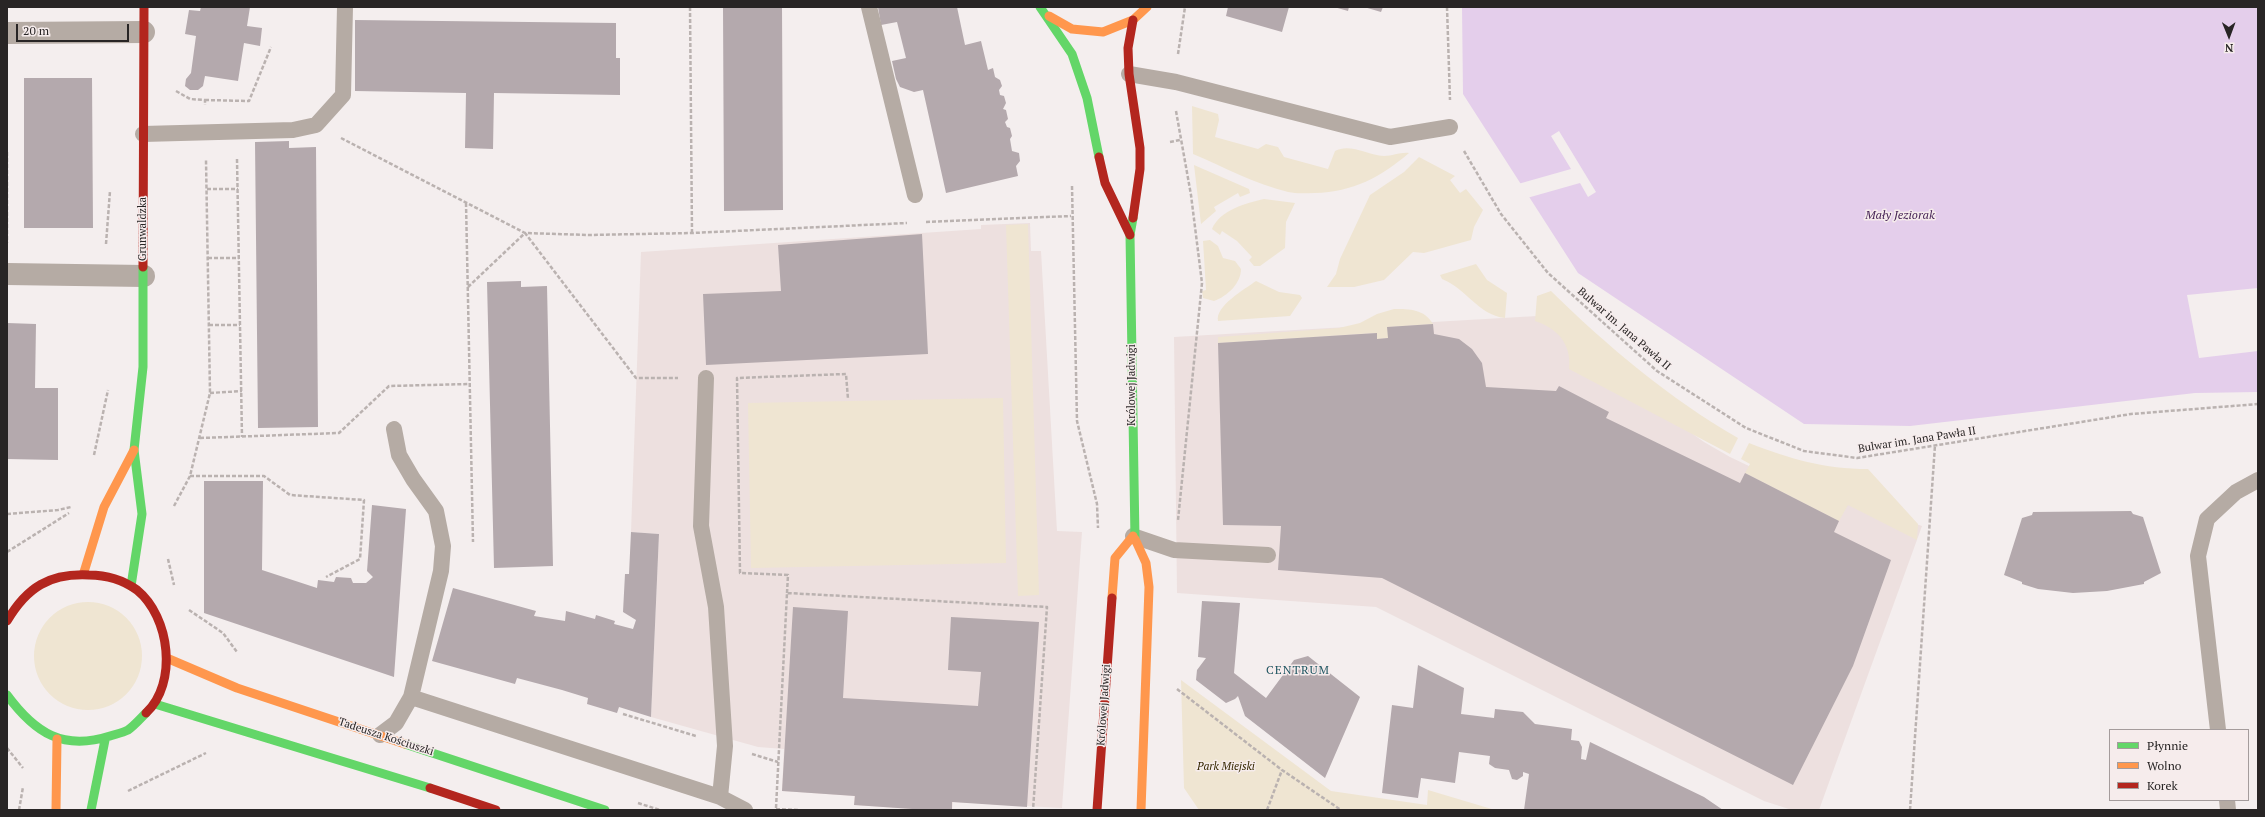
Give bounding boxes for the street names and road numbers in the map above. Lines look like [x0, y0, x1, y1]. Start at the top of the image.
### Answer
street label: Grunwaldzka [136, 197, 150, 261]
street label: Bulwar im. Jana Pawła II [1575, 285, 1673, 373]
street label: Królowej Jadwigi [1125, 344, 1139, 426]
street label: Bulwar im. Jana Pawła II [1857, 424, 1977, 456]
street label: Królowej Jadwigi [1095, 664, 1113, 746]
street label: Tadeusza Kościuszki [337, 715, 435, 759]

